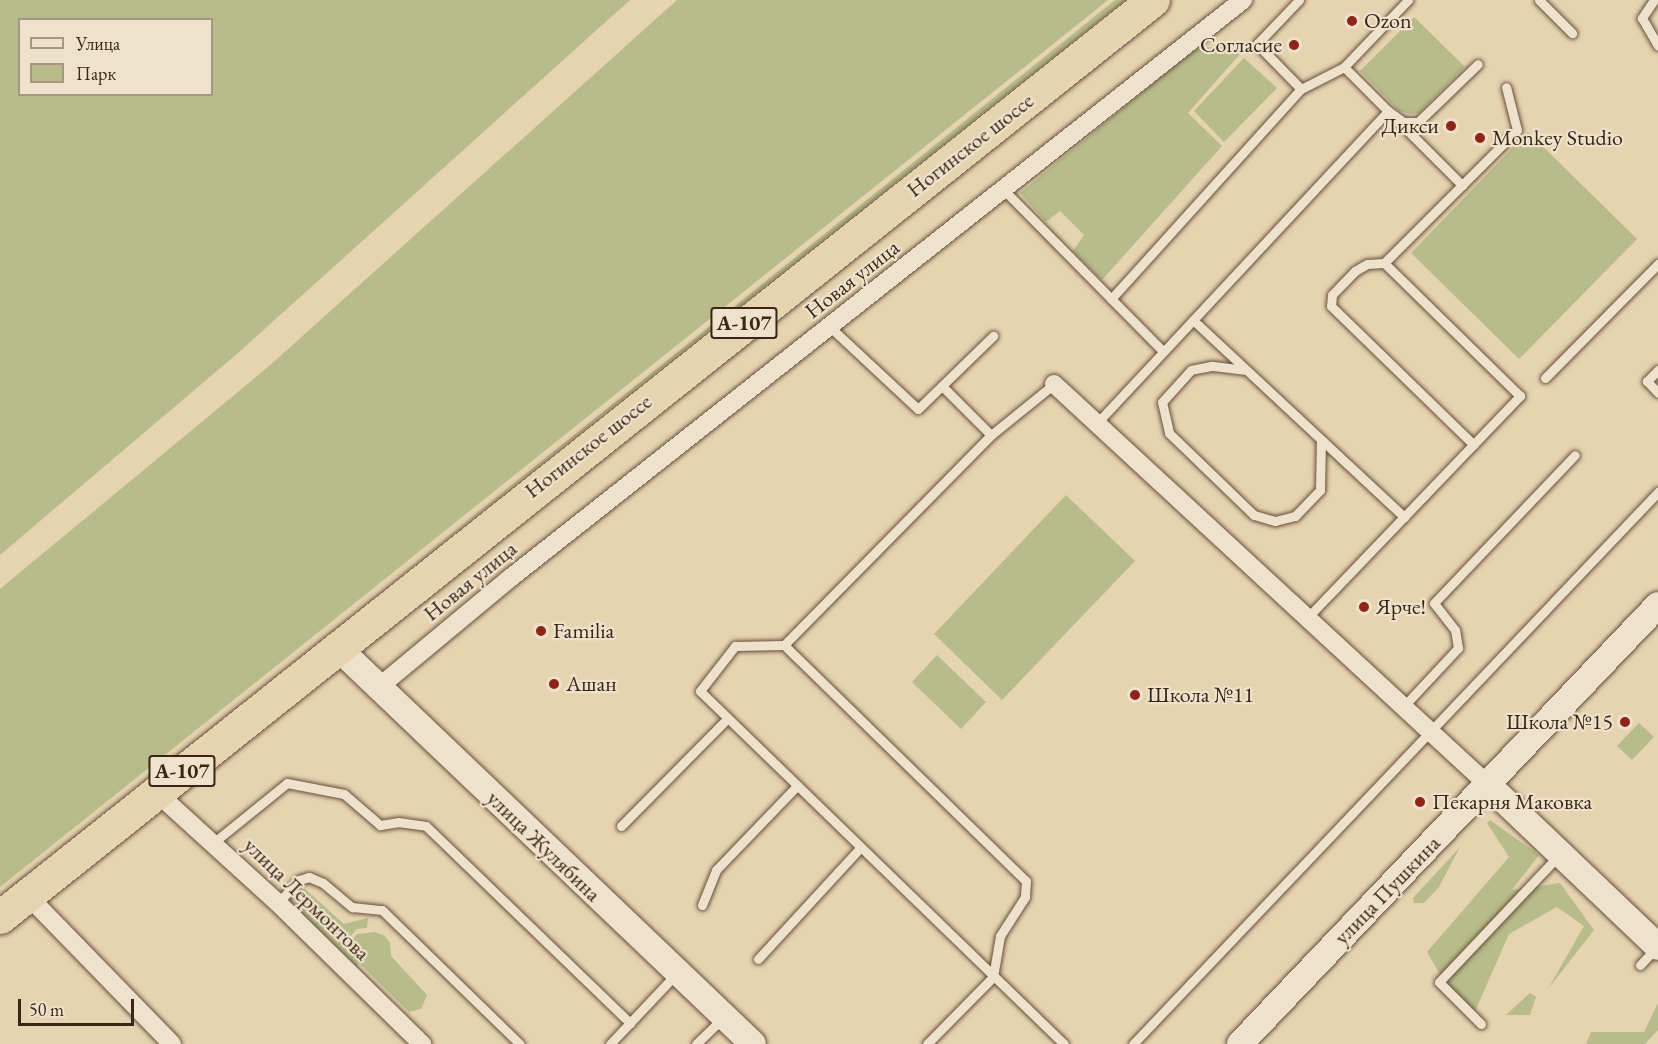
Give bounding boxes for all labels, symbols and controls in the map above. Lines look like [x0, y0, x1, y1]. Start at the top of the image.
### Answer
place label: Ozon [1364, 8, 1412, 34]
marker: Ozon [1345, 14, 1359, 28]
legend [18, 18, 213, 96]
text: Улица [76, 32, 120, 55]
place label: Согласие [1200, 32, 1282, 58]
marker: Согласие [1287, 38, 1301, 52]
text: Парк [76, 62, 116, 85]
street label: Ногинское шоссе [901, 87, 1039, 203]
place label: Дикси [1382, 113, 1439, 139]
marker: Дикси [1444, 119, 1458, 133]
place label: Monkey Studio [1492, 125, 1623, 151]
marker: Monkey Studio [1473, 131, 1487, 145]
street label: Новая улица [800, 234, 904, 324]
road number: А-107 [710, 305, 778, 341]
street label: Ногинское шоссе [519, 388, 657, 504]
street label: Новая улица [418, 535, 522, 627]
place label: Ярче! [1376, 594, 1426, 620]
marker: Ярче! [1357, 600, 1371, 614]
place label: Familia [553, 618, 614, 644]
marker: Familia [534, 624, 548, 638]
place label: Ашан [566, 671, 617, 697]
marker: Ашан [547, 677, 561, 691]
place label: Школа №11 [1147, 682, 1254, 708]
marker: Школа №11 [1128, 688, 1142, 702]
place label: Школа №15 [1506, 709, 1613, 735]
marker: Школа №15 [1618, 715, 1632, 729]
road number: А-107 [148, 753, 216, 789]
street label: улица Жулябина [482, 785, 606, 907]
place label: Пекарня Маковка [1432, 789, 1592, 815]
marker: Пекарня Маковка [1413, 795, 1427, 809]
street label: улица Пушкина [1328, 830, 1446, 950]
street label: улица Лермонтова [238, 832, 376, 966]
scale bar [21, 987, 136, 1025]
text: 50 m [29, 998, 64, 1021]

